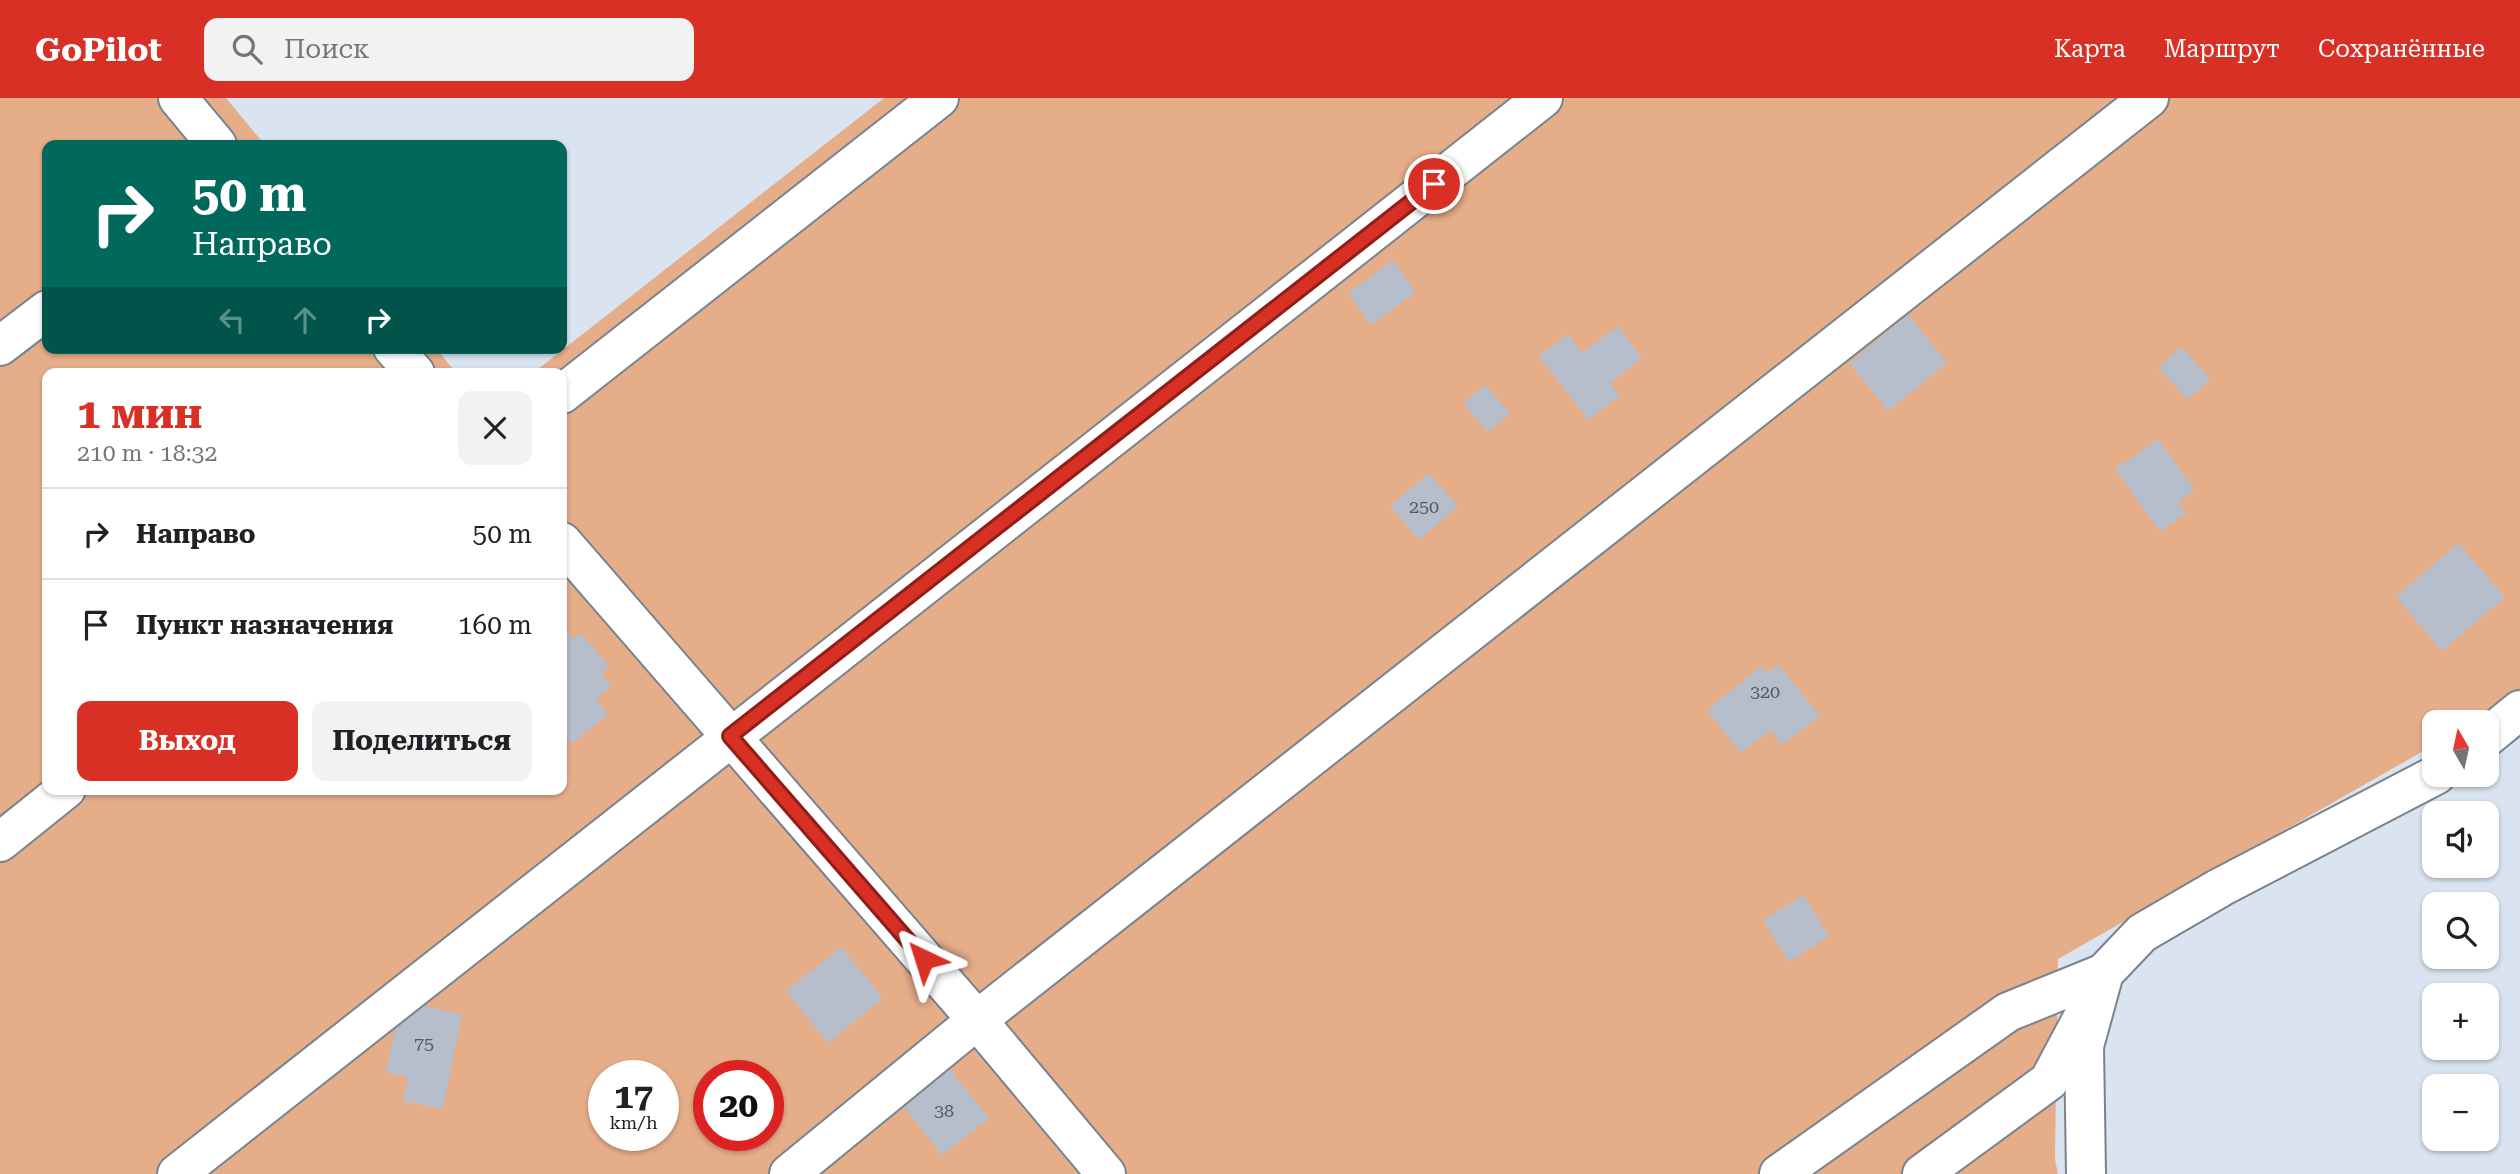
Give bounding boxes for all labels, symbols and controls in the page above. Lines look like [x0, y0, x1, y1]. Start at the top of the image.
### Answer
search box [204, 18, 694, 81]
text: GoPilot [35, 30, 162, 69]
icon: search [228, 30, 266, 68]
text: Поиск [284, 34, 370, 64]
text: Карта [2054, 35, 2126, 63]
text: Маршрут [2164, 35, 2280, 63]
text: Сохранённые [2318, 35, 2485, 63]
pin [1404, 154, 1464, 214]
icon: arrive [1415, 165, 1453, 203]
text: 50 m [192, 166, 307, 223]
icon: right [77, 168, 168, 259]
text: Направо [192, 225, 332, 263]
icon: left [213, 301, 251, 339]
icon: ahead [286, 301, 324, 339]
icon: right [359, 301, 397, 339]
text: 1 мин [77, 389, 202, 438]
button: close [458, 391, 532, 465]
text: 210 m · 18:32 [77, 440, 217, 467]
house number: 250 [1409, 496, 1439, 517]
icon: right [77, 515, 115, 553]
text: Направо [136, 519, 256, 549]
text: 50 m [473, 519, 532, 549]
icon: arrive [77, 606, 115, 644]
text: Пункт назначения [136, 610, 393, 640]
text: 160 m [458, 610, 532, 640]
house number: 320 [1750, 681, 1780, 702]
button: Выход [77, 701, 298, 781]
button: Поделиться [312, 701, 532, 781]
north arrow [2422, 710, 2499, 788]
map controls [2422, 710, 2499, 1151]
button: sound [2422, 801, 2499, 878]
button: search [2422, 892, 2499, 969]
position arrow [887, 922, 961, 996]
button: + [2422, 983, 2499, 1060]
house number: 75 [414, 1033, 434, 1054]
speed limit sign: 20 [693, 1060, 784, 1151]
button: − [2422, 1074, 2499, 1151]
text: 17 [614, 1076, 653, 1117]
house number: 38 [934, 1100, 954, 1121]
text: km/h [609, 1112, 658, 1133]

